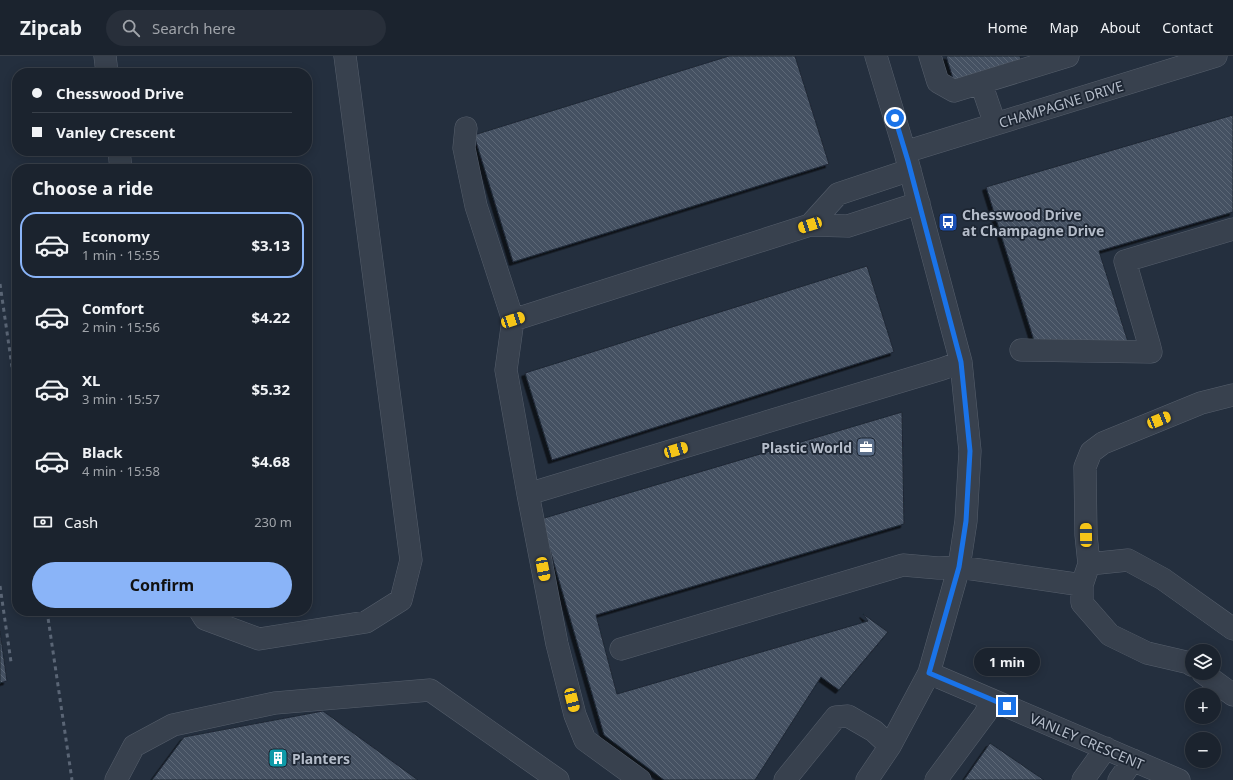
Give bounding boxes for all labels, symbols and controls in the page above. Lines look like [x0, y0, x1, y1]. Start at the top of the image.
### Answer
search box [106, 10, 386, 46]
text: Zipcab [20, 15, 82, 41]
icon: search [120, 17, 142, 39]
text: Search here [152, 18, 235, 38]
text: Home [988, 18, 1027, 37]
text: Map [1049, 18, 1079, 37]
text: About [1101, 18, 1140, 37]
text: Contact [1162, 18, 1213, 37]
street label: CHAMPAGNE DRIVE [996, 76, 1126, 132]
text: Chesswood Drive [56, 83, 184, 103]
route start [886, 109, 904, 127]
text: Vanley Crescent [56, 122, 175, 142]
text: Choose a ride [32, 176, 153, 200]
place label: Chesswood Drive at Champagne Drive [962, 205, 1104, 240]
bus stop icon: Chesswood Drive at Champagne Drive [937, 211, 959, 233]
car [797, 216, 823, 234]
text: Economy [82, 226, 150, 246]
icon: car [34, 227, 70, 263]
text: $3.13 [251, 235, 290, 255]
text: 1 min · 15:55 [82, 246, 160, 264]
text: Comfort [82, 298, 144, 318]
icon: car [34, 299, 70, 335]
text: $4.22 [251, 307, 290, 327]
car [500, 311, 526, 329]
text: 2 min · 15:56 [82, 318, 160, 336]
text: XL [82, 370, 100, 390]
icon: car [34, 371, 70, 407]
text: $5.32 [251, 379, 290, 399]
text: 3 min · 15:57 [82, 390, 160, 408]
car [1146, 410, 1172, 430]
office icon: Plastic World [855, 436, 877, 458]
place label: Plastic World [761, 438, 852, 457]
car [663, 441, 689, 459]
text: Black [82, 442, 122, 462]
icon: car [34, 443, 70, 479]
text: $4.68 [251, 451, 290, 471]
text: 4 min · 15:58 [82, 462, 160, 480]
icon: cash [32, 511, 54, 533]
text: Cash [64, 512, 98, 532]
text: 230 m [254, 513, 292, 531]
car [1080, 523, 1092, 547]
car [535, 556, 551, 582]
button: Confirm [32, 562, 292, 608]
map controls [1185, 644, 1221, 768]
button: layers [1185, 644, 1221, 680]
callout: 1 min [974, 648, 1040, 676]
text: 1 min [989, 653, 1025, 671]
car [563, 687, 581, 713]
button: + [1185, 688, 1221, 724]
route end [998, 697, 1016, 715]
street label: VANLEY CRESCENT [1027, 708, 1147, 774]
button: − [1185, 732, 1221, 768]
building icon: Planters [267, 747, 289, 769]
place label: Planters [292, 749, 350, 768]

